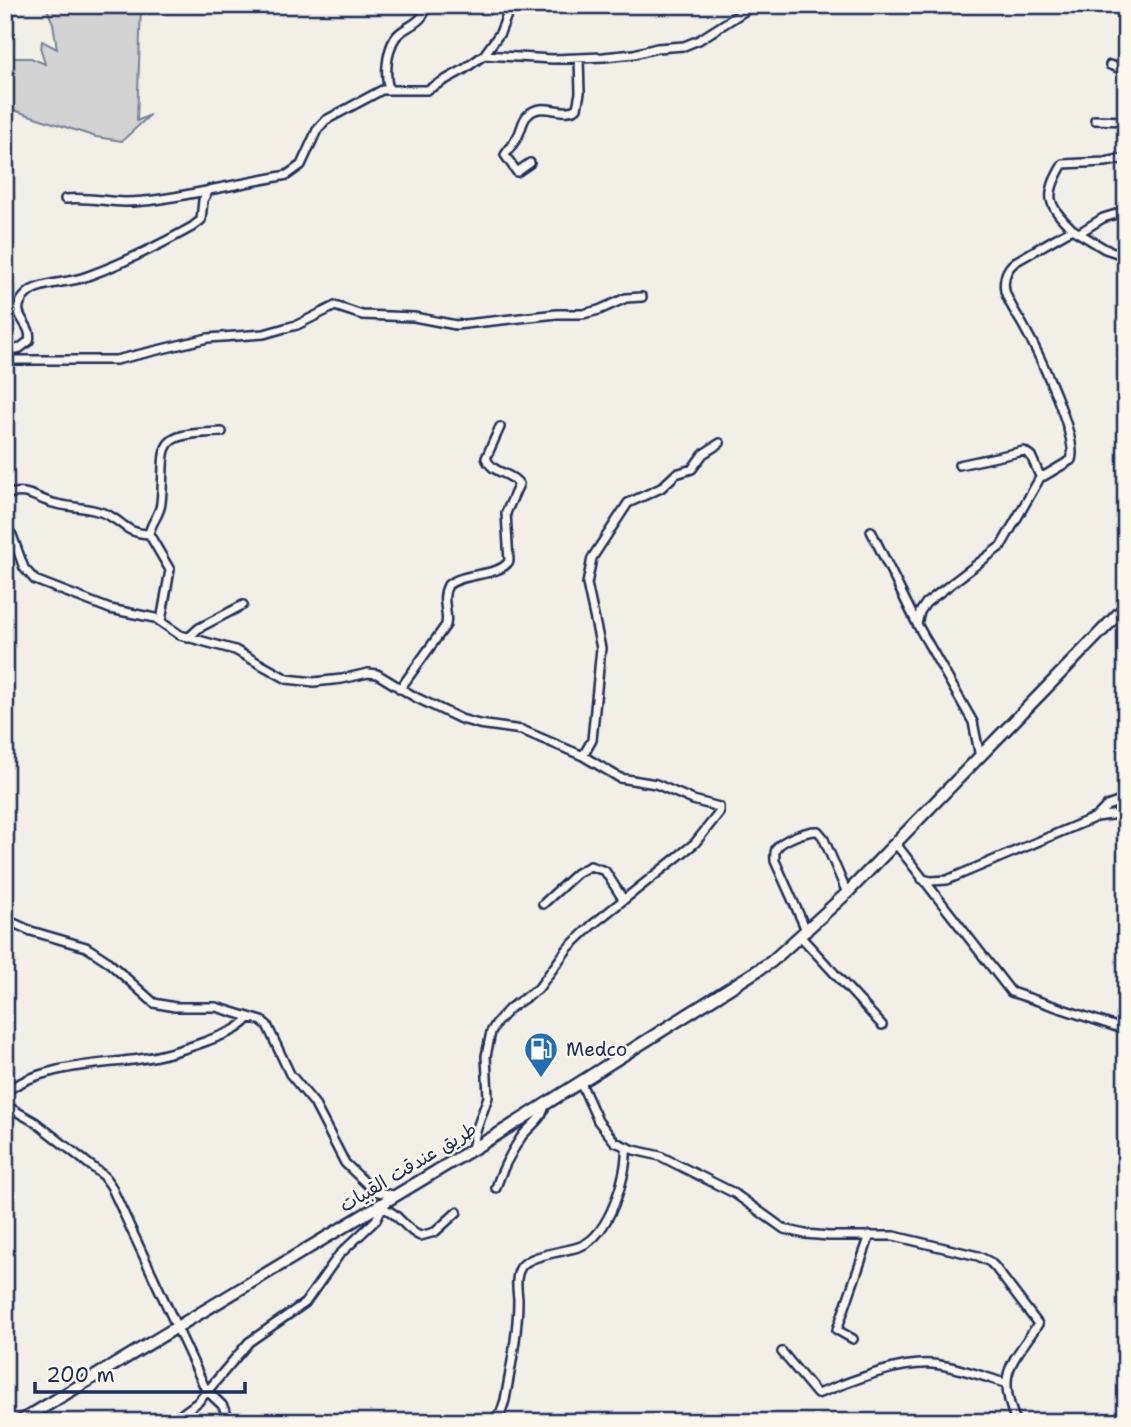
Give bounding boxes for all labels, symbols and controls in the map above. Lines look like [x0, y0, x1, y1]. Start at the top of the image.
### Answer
fuel station icon: Medco [522, 1030, 560, 1079]
place label: Medco [566, 1037, 627, 1062]
street label: طريق عندقت القبيات [335, 1116, 481, 1218]
scale bar [35, 1350, 245, 1394]
text: 200 m [46, 1361, 115, 1389]

